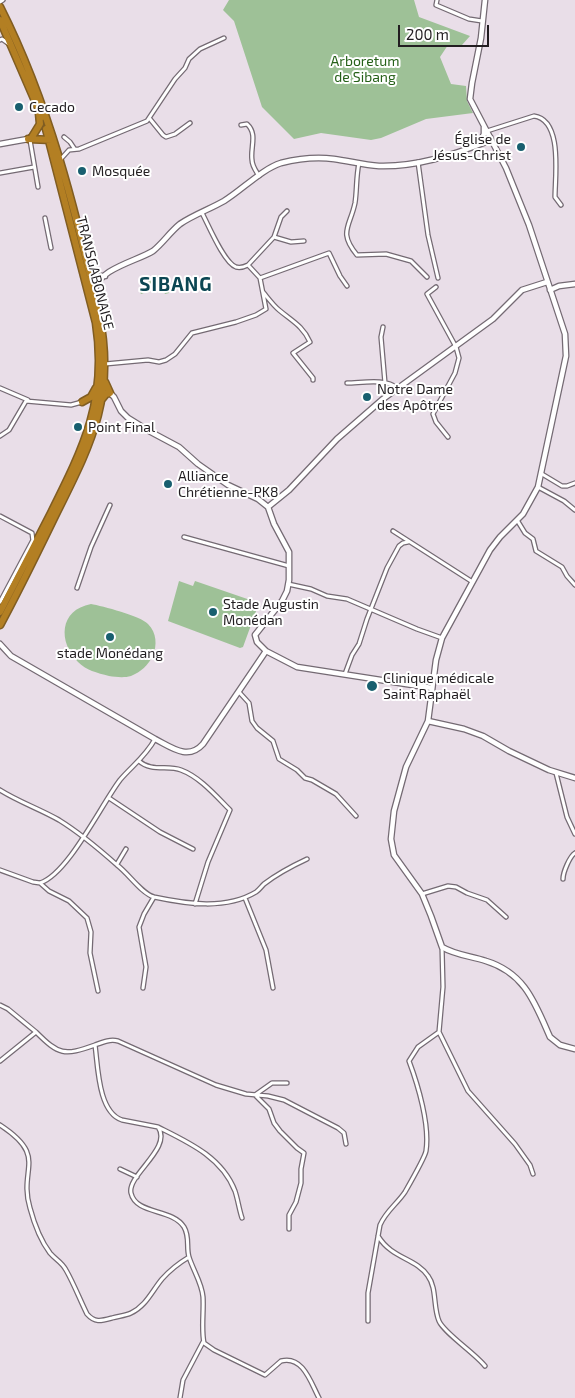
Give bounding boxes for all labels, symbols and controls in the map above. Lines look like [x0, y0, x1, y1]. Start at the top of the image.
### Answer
scale bar [400, 15, 491, 47]
text: 200 m [406, 25, 449, 43]
park label: Arboretum de Sibang [331, 53, 399, 85]
place label: Cecado [29, 99, 75, 115]
marker: Cecado [13, 101, 25, 113]
place label: Église de Jésus-Christ [433, 131, 511, 164]
marker: Église de Jésus-Christ [515, 141, 527, 153]
place label: Mosquée [92, 163, 150, 179]
marker: Mosquée [76, 165, 88, 177]
street label: TRANSGABONAISE [73, 214, 117, 332]
district label: SIBANG [139, 274, 213, 296]
place label: Notre Dame des Apôtres [377, 381, 453, 414]
marker: Notre Dame des Apôtres [361, 391, 373, 403]
place label: Point Final [88, 419, 155, 435]
marker: Point Final [72, 421, 84, 433]
place label: Alliance Chrétienne-PK8 [178, 468, 278, 501]
marker: Alliance Chrétienne-PK8 [162, 478, 174, 490]
place label: Stade Augustin Monédan [223, 596, 319, 628]
marker: Stade Augustin Monédan [207, 606, 219, 618]
marker: stade Monédang [104, 631, 116, 643]
place label: stade Monédang [57, 645, 163, 661]
place label: Clinique médicale Saint Raphaël [383, 670, 494, 702]
marker: Clinique médicale Saint Raphaël [365, 679, 379, 693]

